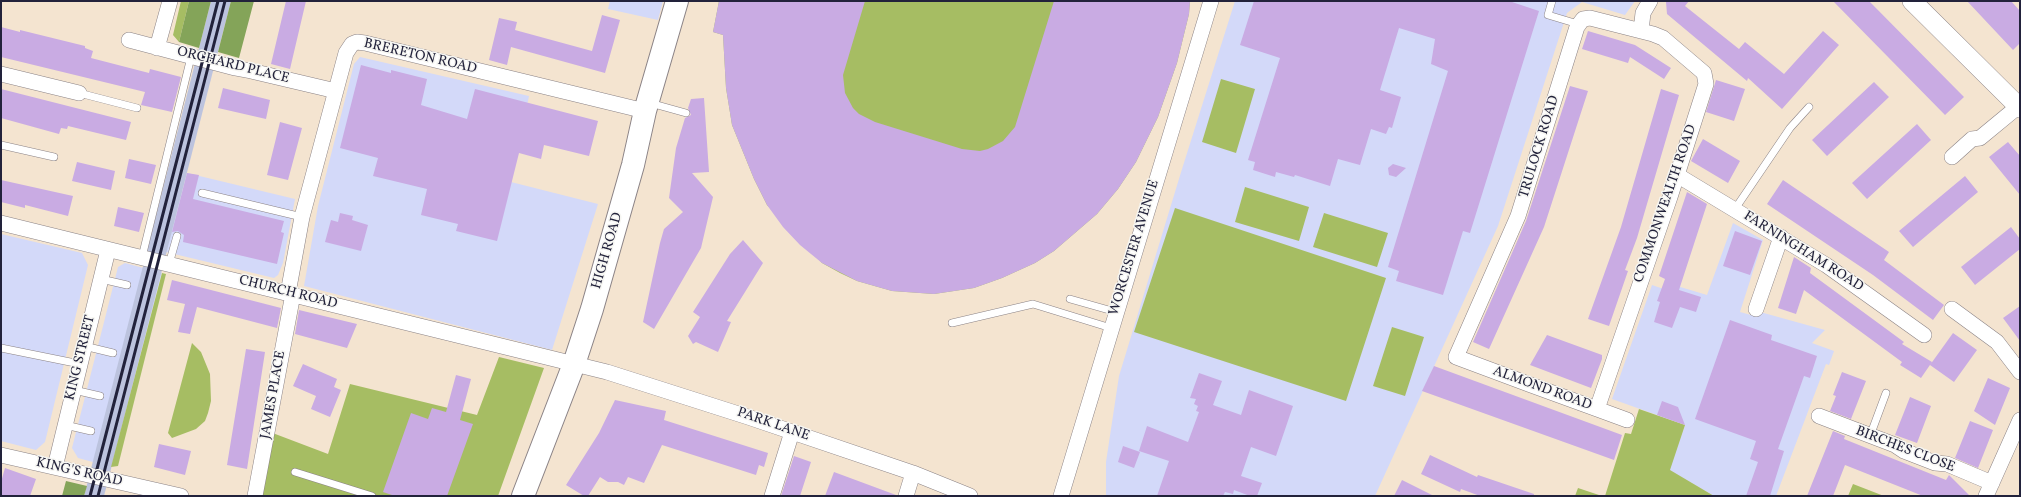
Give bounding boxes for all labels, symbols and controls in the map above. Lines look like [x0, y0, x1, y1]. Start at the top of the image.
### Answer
street label: BRERETON ROAD [362, 36, 478, 78]
street label: ORCHARD PLACE [175, 44, 291, 88]
street label: TRULOCK ROAD [1516, 94, 1564, 200]
street label: COMMONWEALTH ROAD [1631, 123, 1701, 285]
street label: WORCESTER AVENUE [1106, 178, 1164, 318]
street label: FARNINGHAM ROAD [1740, 208, 1866, 296]
street label: HIGH ROAD [589, 211, 627, 291]
street label: CHURCH ROAD [237, 273, 339, 313]
street label: KING STREET [62, 314, 100, 402]
street label: JAMES PLACE [258, 349, 290, 441]
street label: ALMOND ROAD [1490, 363, 1594, 415]
street label: PARK LANE [734, 405, 812, 445]
street label: BIRCHES CLOSE [1853, 423, 1957, 477]
street label: KING'S ROAD [34, 455, 124, 491]

